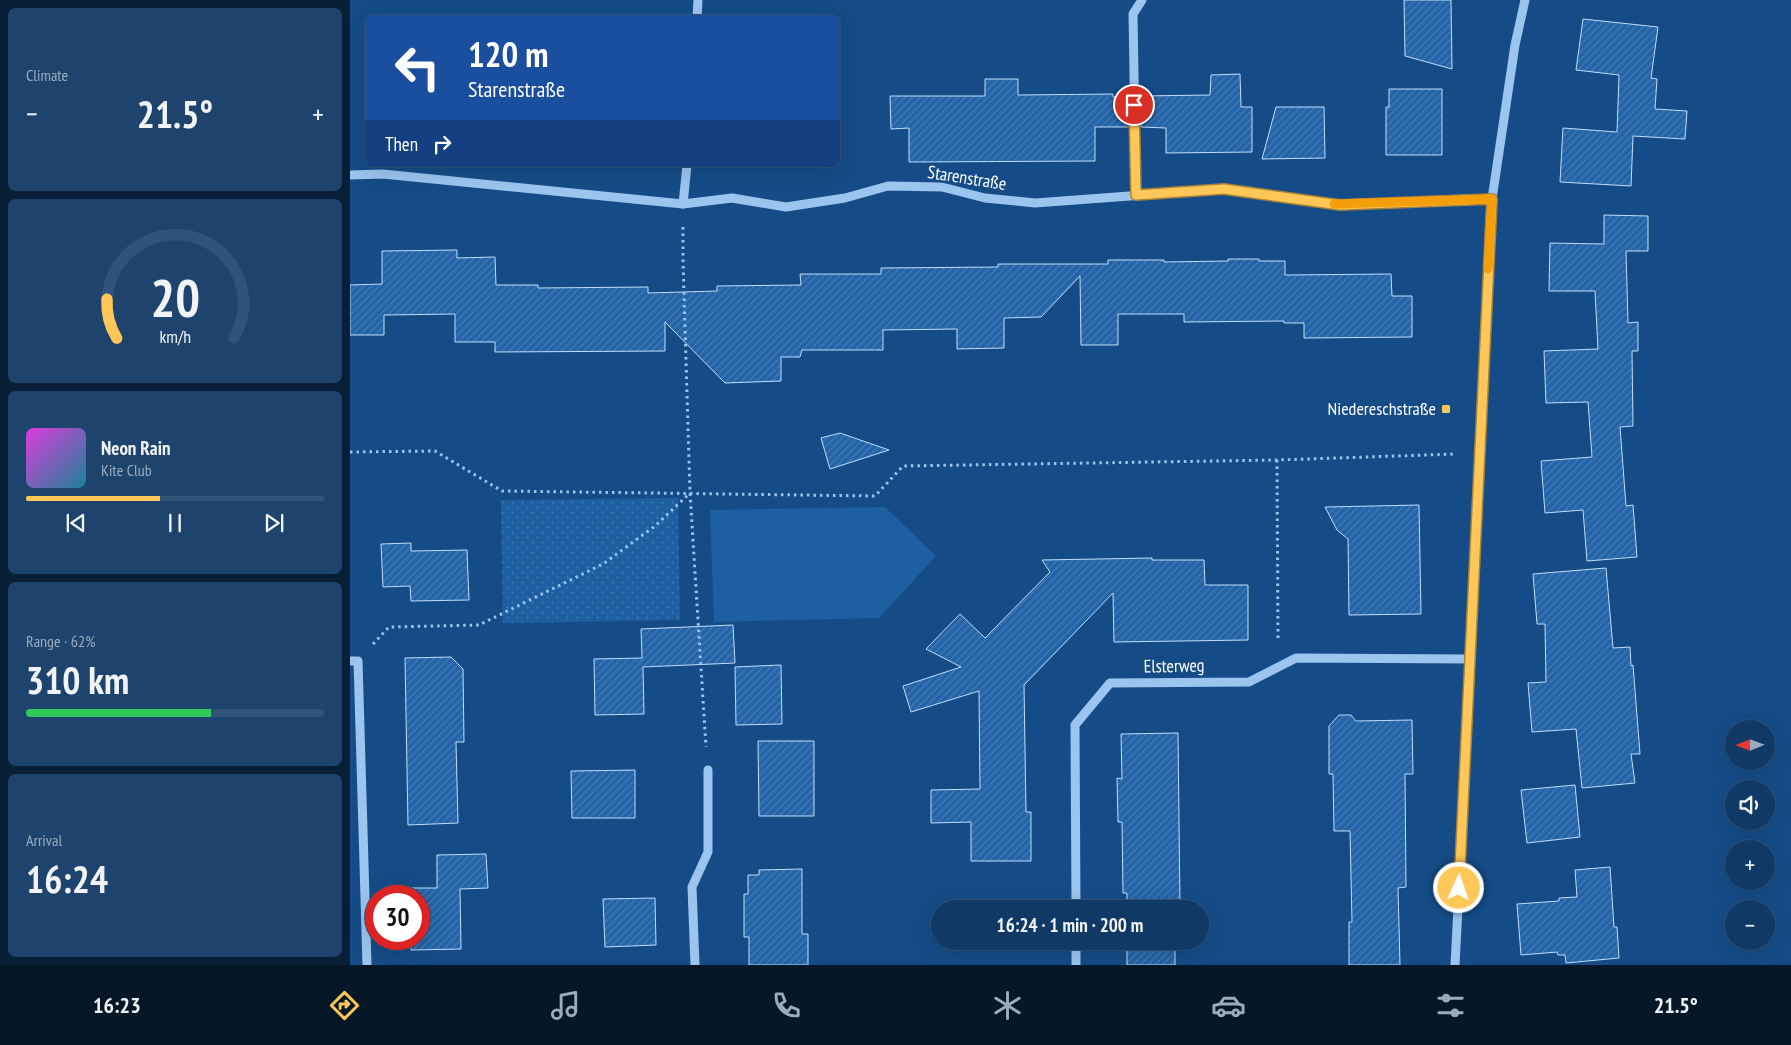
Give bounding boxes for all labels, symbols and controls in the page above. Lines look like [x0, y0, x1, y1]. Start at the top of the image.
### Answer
text: 120 m [468, 31, 549, 77]
icon: left [385, 35, 450, 100]
text: Climate [26, 65, 68, 85]
text: Starenstraße [468, 75, 565, 103]
pin [1113, 84, 1155, 126]
text: 21.5° [137, 89, 213, 138]
icon: arrive [1120, 91, 1148, 119]
text: − [26, 95, 38, 132]
text: + [312, 95, 324, 132]
icon: right [428, 130, 456, 158]
text: Then [385, 132, 418, 156]
street label: Starenstraße [926, 160, 1008, 195]
text: 20 [150, 264, 200, 331]
text: km/h [159, 325, 191, 348]
place label: Niedereschstraße [1328, 397, 1436, 420]
marker: Niedereschstraße [1440, 403, 1452, 415]
text: Neon Rain [101, 436, 170, 460]
text: Kite Club [101, 460, 152, 480]
icon: previous [62, 509, 90, 537]
icon: pause [161, 509, 189, 537]
icon: next [260, 509, 288, 537]
text: Range · 62% [26, 631, 95, 651]
street label: Elsterweg [1143, 653, 1205, 678]
text: 310 km [26, 655, 129, 704]
north arrow [1725, 720, 1775, 770]
map controls [1725, 720, 1775, 950]
button: sound [1725, 780, 1775, 830]
text: Arrival [26, 830, 62, 850]
button: + [1725, 840, 1775, 890]
text: 16:24 [26, 854, 108, 903]
position arrow [1432, 861, 1484, 913]
speed limit sign: 30 [365, 885, 430, 950]
button: − [1725, 900, 1775, 950]
text: 16:24 · 1 min · 200 m [997, 913, 1143, 937]
icon: directions [327, 988, 362, 1023]
icon: music [548, 988, 583, 1023]
icon: phone [769, 988, 804, 1023]
icon: climate [990, 988, 1025, 1023]
icon: car [1211, 988, 1246, 1023]
icon: filters [1433, 988, 1468, 1023]
text: 16:23 [93, 991, 141, 1019]
text: 21.5° [1654, 991, 1698, 1019]

